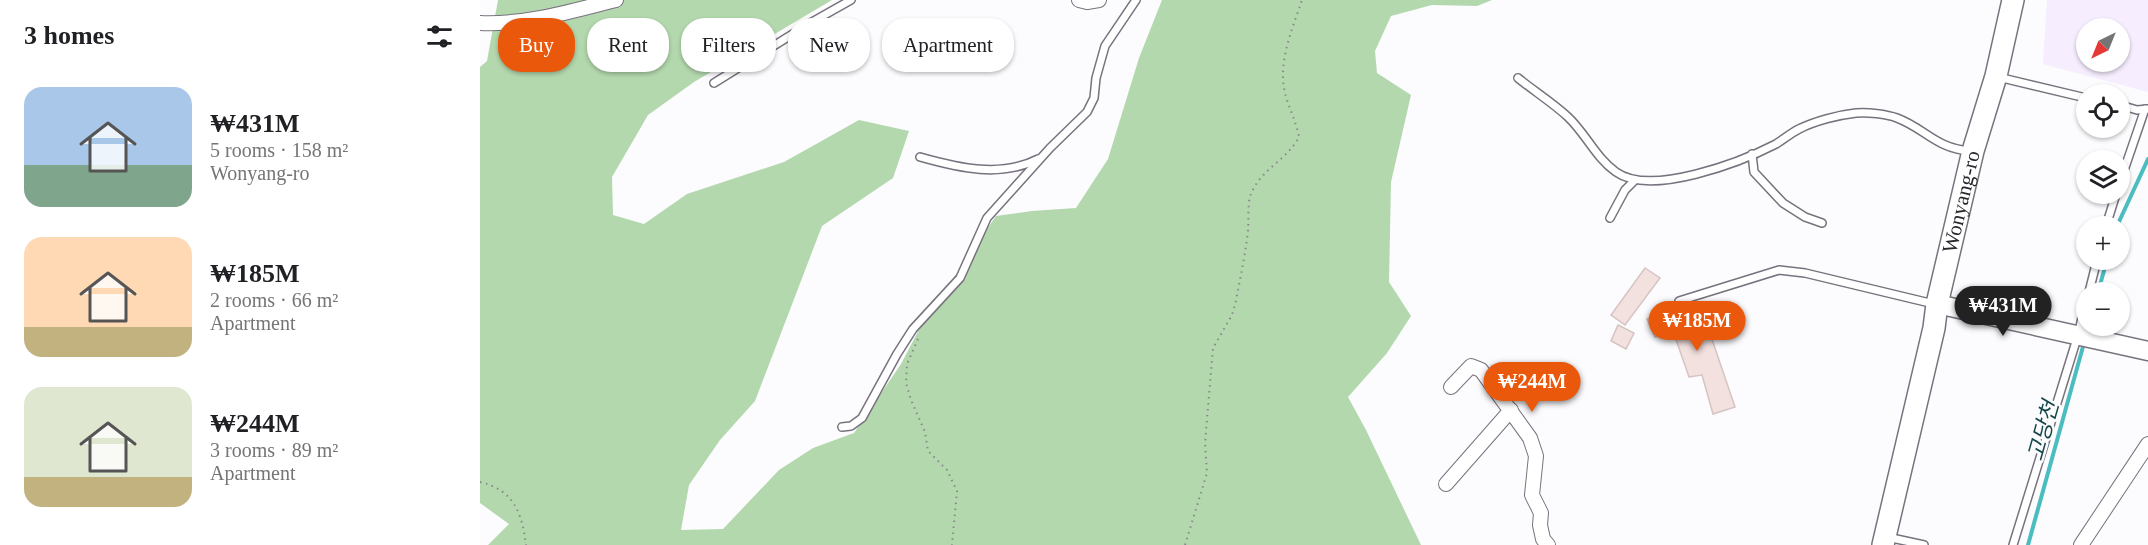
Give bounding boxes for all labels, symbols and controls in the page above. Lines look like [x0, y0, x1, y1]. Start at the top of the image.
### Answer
chip: Buy [498, 18, 575, 72]
chip: Rent [587, 18, 669, 72]
chip: Filters [681, 18, 776, 72]
chip: New [788, 18, 870, 72]
chip: Apartment [882, 18, 1014, 72]
north arrow [2076, 18, 2130, 72]
map controls [2076, 18, 2130, 336]
icon: filters [423, 20, 456, 53]
text: 3 homes [24, 21, 114, 50]
button: locate [2076, 84, 2130, 138]
text: ₩431M [210, 109, 300, 138]
icon: home [72, 111, 144, 183]
text: 5 rooms · 158 m² [210, 139, 348, 161]
street label: Wonyang-ro [1937, 148, 1985, 255]
button: layers [2076, 150, 2130, 204]
text: Wonyang-ro [210, 162, 309, 184]
button: + [2076, 216, 2130, 270]
text: ₩185M [210, 259, 300, 288]
icon: home [72, 261, 144, 333]
button: − [2076, 282, 2130, 336]
pin: ₩431M [1961, 286, 2045, 337]
text: 2 rooms · 66 m² [210, 289, 338, 311]
text: ₩431M [1969, 294, 2037, 316]
pin: ₩185M [1655, 301, 1739, 352]
text: ₩185M [1663, 309, 1731, 331]
text: Apartment [210, 312, 296, 334]
pin: ₩244M [1490, 362, 1574, 413]
text: ₩244M [1498, 370, 1566, 392]
water label: 고당천 [2023, 396, 2064, 464]
text: ₩244M [210, 409, 300, 438]
icon: home [72, 411, 144, 483]
text: 3 rooms · 89 m² [210, 439, 338, 461]
text: Apartment [210, 462, 296, 484]

